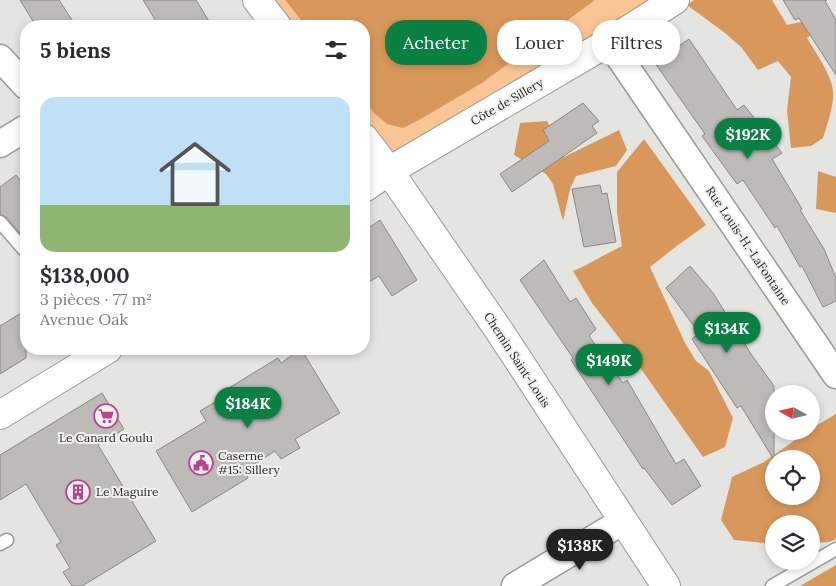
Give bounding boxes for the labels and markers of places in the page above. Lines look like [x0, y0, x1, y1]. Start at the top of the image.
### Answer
pin: $192K [713, 118, 783, 160]
pin: $134K [692, 312, 762, 354]
pin: $149K [574, 344, 644, 386]
pin: $184K [213, 386, 283, 429]
supermarket icon: Le Canard Goulu [93, 403, 119, 429]
place label: Le Canard Goulu [59, 430, 153, 445]
place label: Caserne #15: Sillery [218, 448, 281, 477]
public building icon: Caserne #15: Sillery [188, 450, 214, 476]
building icon: Le Maguire [65, 479, 91, 505]
place label: Le Maguire [96, 484, 159, 499]
pin: $138K [545, 528, 615, 571]

